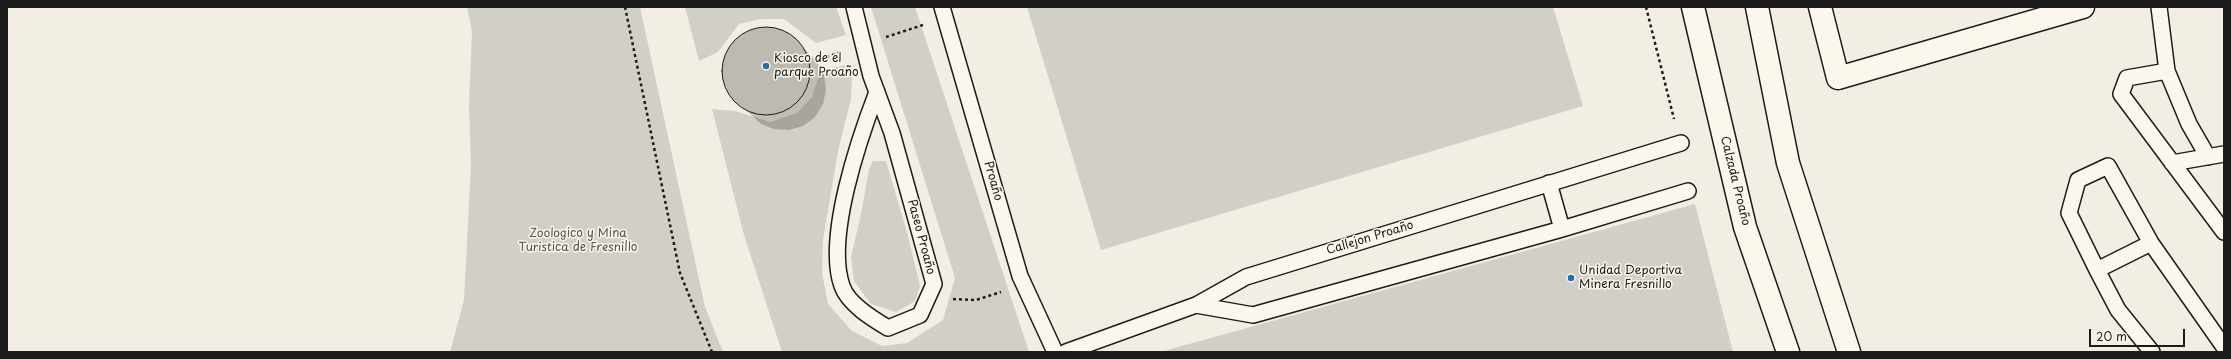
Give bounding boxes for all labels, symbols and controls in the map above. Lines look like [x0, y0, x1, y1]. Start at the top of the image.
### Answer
place label: Kiosco de el parque Proaño [774, 52, 859, 80]
marker: Kiosco de el parque Proaño [761, 61, 771, 71]
street label: Calzada Proaño [1717, 135, 1753, 227]
street label: Proaño [980, 160, 1006, 202]
street label: Paseo Proaño [904, 198, 938, 276]
street label: Callejon Proaño [1325, 218, 1415, 258]
park label: Zoologico y Mina Turistica de Fresnillo [519, 227, 637, 255]
place label: Unidad Deportiva Minera Fresnillo [1579, 264, 1682, 292]
marker: Unidad Deportiva Minera Fresnillo [1566, 273, 1576, 283]
scale bar [2091, 321, 2187, 347]
text: 20 m [2096, 327, 2127, 345]

